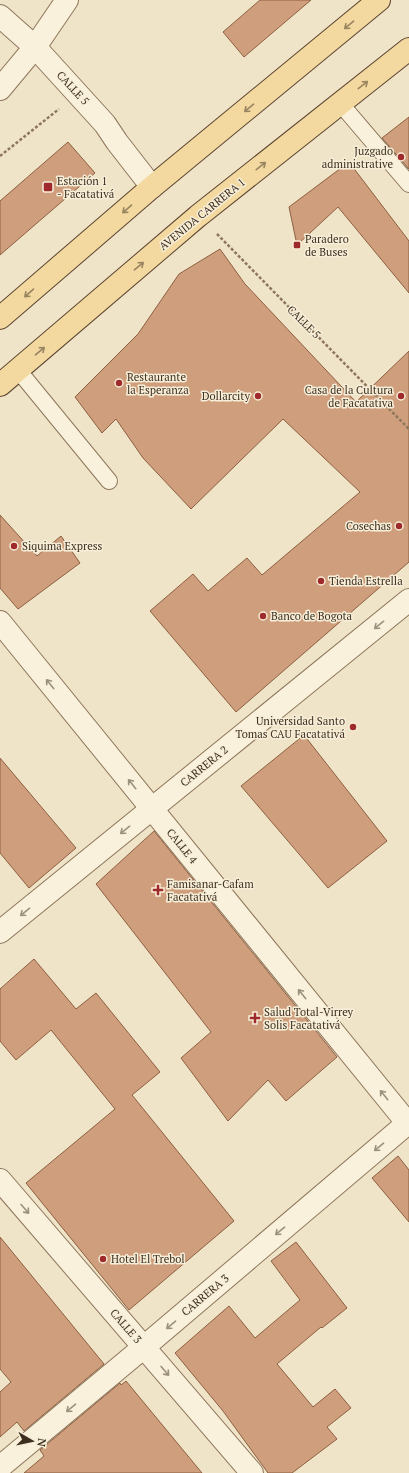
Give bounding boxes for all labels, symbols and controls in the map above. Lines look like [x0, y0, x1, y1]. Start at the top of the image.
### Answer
one-way arrow [344, 20, 355, 29]
street label: CALLE 5 [54, 68, 92, 108]
one-way arrow [358, 81, 369, 89]
one-way arrow [244, 103, 254, 112]
place label: Juzgado administrative [322, 144, 393, 171]
marker: Juzgado administrative [396, 152, 406, 162]
one-way arrow [256, 162, 267, 170]
place label: Estación 1 - Facatativá [57, 174, 115, 201]
street label: AVENIDA CARRERA 1 [156, 175, 248, 253]
marker: Estación 1 - Facatativá [42, 181, 54, 193]
one-way arrow [122, 204, 133, 213]
place label: Paradero de Buses [305, 232, 349, 259]
marker: Paradero de Buses [292, 240, 302, 250]
one-way arrow [134, 262, 145, 271]
one-way arrow [24, 289, 34, 298]
street label: CALLE 5 [284, 302, 324, 342]
one-way arrow [35, 346, 46, 355]
place label: Restaurante la Esperanza [127, 370, 189, 397]
marker: Restaurante la Esperanza [114, 378, 124, 388]
place label: Casa de la Cultura de Facatativa [305, 383, 393, 410]
place label: Dollarcity [202, 389, 250, 403]
marker: Dollarcity [253, 391, 263, 401]
marker: Casa de la Cultura de Facatativa [396, 391, 406, 401]
place label: Cosechas [346, 519, 391, 533]
marker: Cosechas [394, 521, 404, 531]
place label: Siquima Express [22, 539, 102, 553]
marker: Siquima Express [9, 541, 19, 551]
place label: Tienda Estrella [329, 574, 403, 588]
marker: Tienda Estrella [316, 576, 326, 586]
place label: Banco de Bogota [271, 609, 353, 623]
marker: Banco de Bogota [258, 611, 268, 621]
one-way arrow [373, 620, 384, 629]
one-way arrow [46, 678, 54, 689]
place label: Universidad Santo Tomas CAU Facatativá [236, 714, 345, 741]
marker: Universidad Santo Tomas CAU Facatativá [348, 722, 358, 732]
street label: CARRERA 2 [177, 742, 231, 790]
one-way arrow [128, 779, 136, 790]
one-way arrow [120, 825, 130, 834]
street label: CALLE 4 [164, 826, 201, 867]
place label: Famisanar-Cafam Facatativá [167, 877, 254, 904]
marker: Famisanar-Cafam Facatativá [152, 884, 164, 896]
one-way arrow [19, 908, 30, 917]
one-way arrow [298, 988, 307, 999]
place label: Salud Total-Virrey Solis Facatativá [264, 1005, 354, 1032]
marker: Salud Total-Virrey Solis Facatativá [249, 1012, 261, 1024]
one-way arrow [380, 1089, 389, 1100]
one-way arrow [374, 1143, 385, 1152]
one-way arrow [21, 1204, 30, 1214]
one-way arrow [275, 1227, 286, 1236]
place label: Hotel El Trebol [111, 1252, 185, 1266]
marker: Hotel El Trebol [98, 1254, 108, 1264]
street label: CARRERA 3 [178, 1271, 232, 1319]
street label: CALLE 3 [107, 1306, 145, 1346]
one-way arrow [165, 1320, 176, 1329]
one-way arrow [160, 1366, 169, 1376]
one-way arrow [65, 1404, 76, 1413]
north arrow [12, 1421, 52, 1461]
text: N [34, 1437, 49, 1448]

